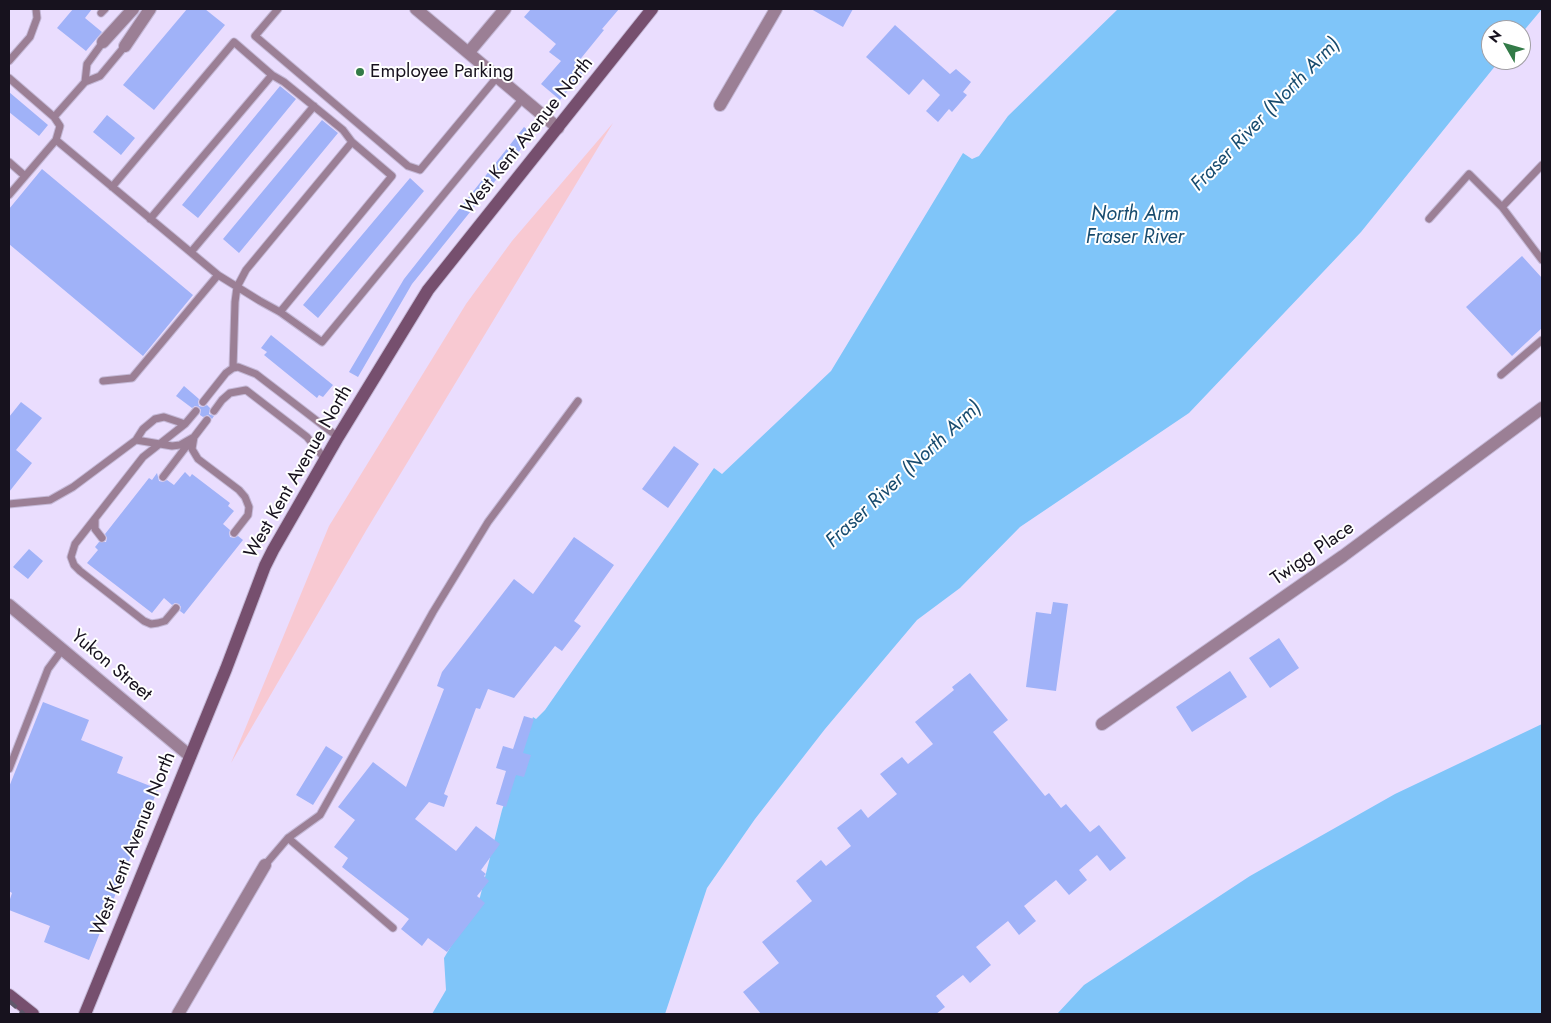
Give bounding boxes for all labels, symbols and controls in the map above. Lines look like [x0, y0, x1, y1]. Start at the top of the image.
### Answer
north arrow [1481, 20, 1531, 70]
text: N [1484, 26, 1506, 47]
water label: Fraser River (North Arm) [1186, 33, 1346, 197]
street label: West Kent Avenue North [457, 53, 599, 219]
place label: Employee Parking [370, 61, 514, 83]
marker: Employee Parking [354, 66, 366, 78]
water label: North Arm Fraser River [1086, 203, 1184, 250]
street label: West Kent Avenue North [240, 381, 358, 563]
water label: Fraser River (North Arm) [821, 397, 987, 553]
street label: Twigg Place [1267, 517, 1359, 591]
street label: Yukon Street [66, 626, 156, 706]
street label: West Kent Avenue North [87, 749, 181, 939]

